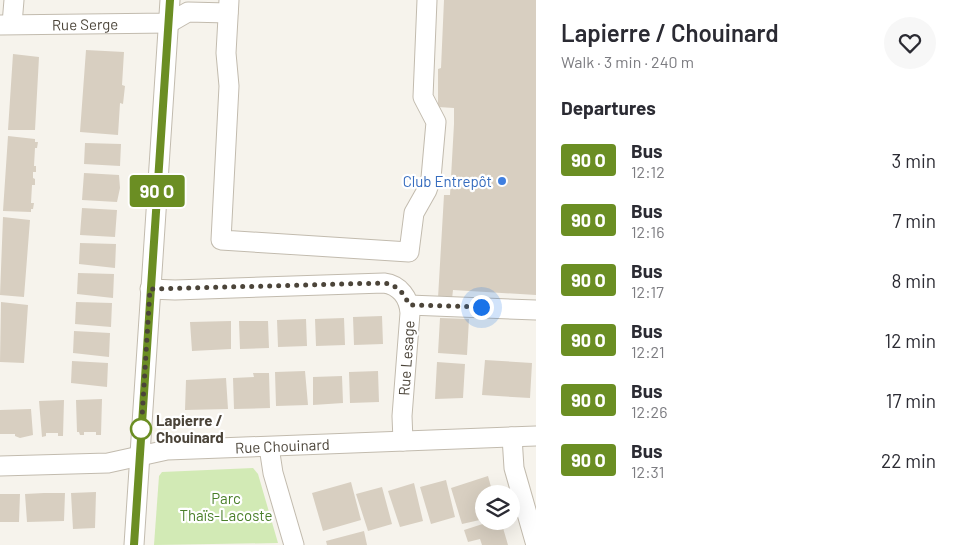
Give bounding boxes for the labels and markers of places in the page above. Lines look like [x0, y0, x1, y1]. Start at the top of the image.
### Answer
place label: Club Entrepôt [403, 172, 492, 190]
marker: Club Entrepôt [496, 175, 508, 187]
place label: Lapierre / Chouinard [156, 411, 224, 446]
marker: Lapierre / Chouinard [130, 418, 152, 440]

